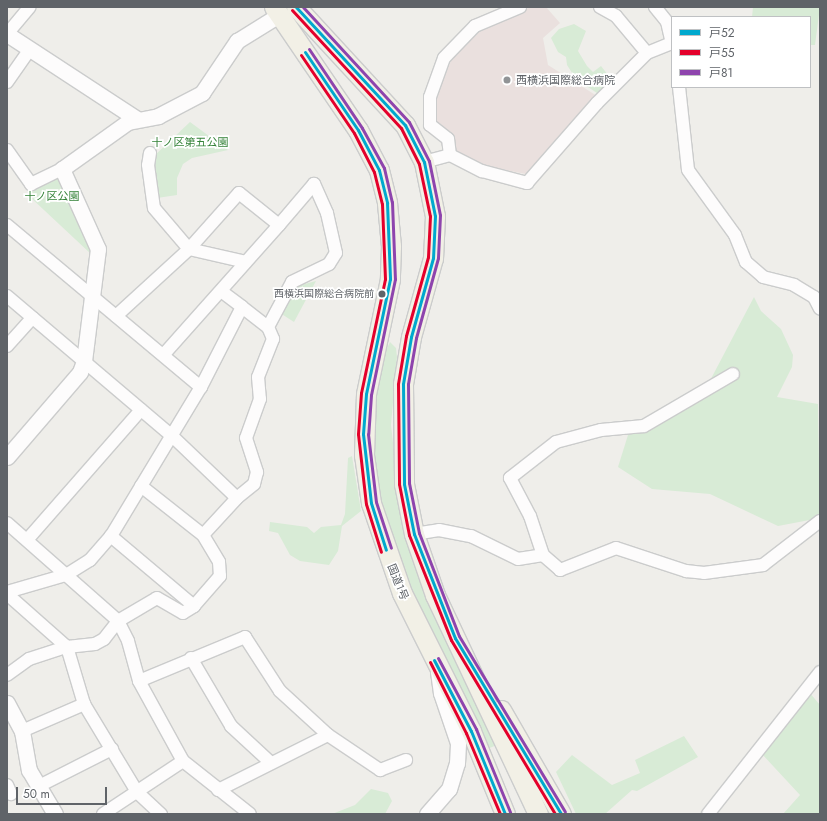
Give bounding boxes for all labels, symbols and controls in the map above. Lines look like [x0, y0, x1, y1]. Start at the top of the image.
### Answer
legend [671, 16, 811, 88]
text: 戸52 [709, 24, 735, 42]
text: 戸55 [709, 44, 735, 62]
text: 戸81 [709, 64, 733, 82]
place label: 西横浜国際総合病院 [516, 73, 615, 87]
marker: 西横浜国際総合病院 [501, 74, 513, 86]
park label: 十ノ区第五公園 [152, 135, 228, 149]
park label: 十ノ区公園 [25, 189, 79, 203]
place label: 西横浜国際総合病院前 [274, 288, 374, 300]
marker: 西横浜国際総合病院前 [377, 289, 387, 299]
street label: 国道1号 [385, 562, 411, 602]
scale bar [18, 779, 109, 805]
text: 50 m [23, 785, 50, 803]

